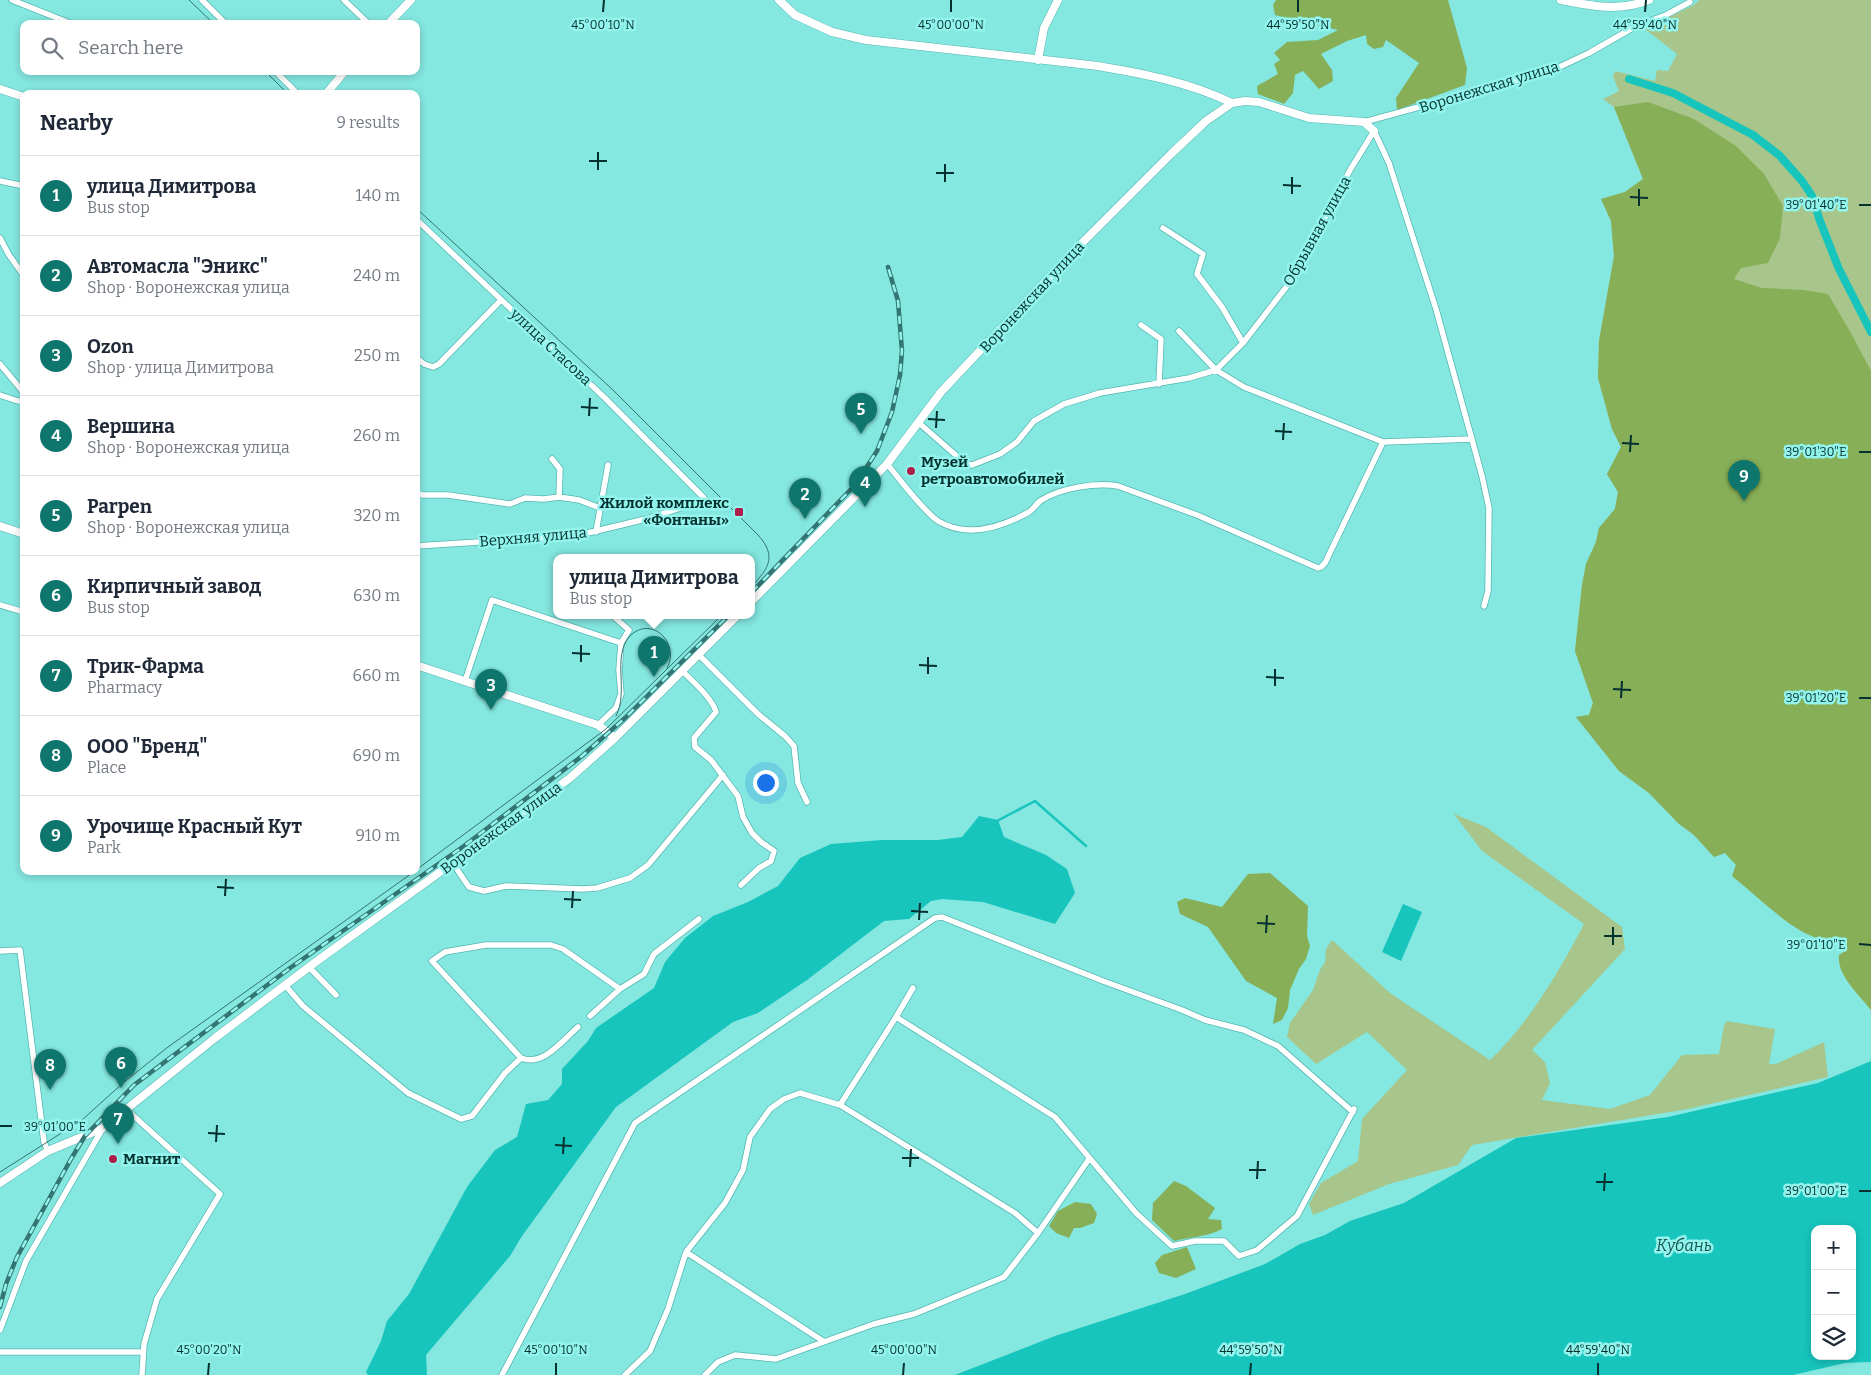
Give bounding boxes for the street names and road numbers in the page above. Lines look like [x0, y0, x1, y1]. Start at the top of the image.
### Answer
street label: Воронежская улица [1417, 57, 1561, 117]
street label: Обрывная улица [1279, 173, 1355, 289]
street label: Воронежская улица [976, 238, 1088, 356]
street label: улица Стасова [506, 304, 595, 389]
street label: Верхняя улица [478, 523, 588, 551]
street label: Воронежская улица [437, 778, 565, 878]

